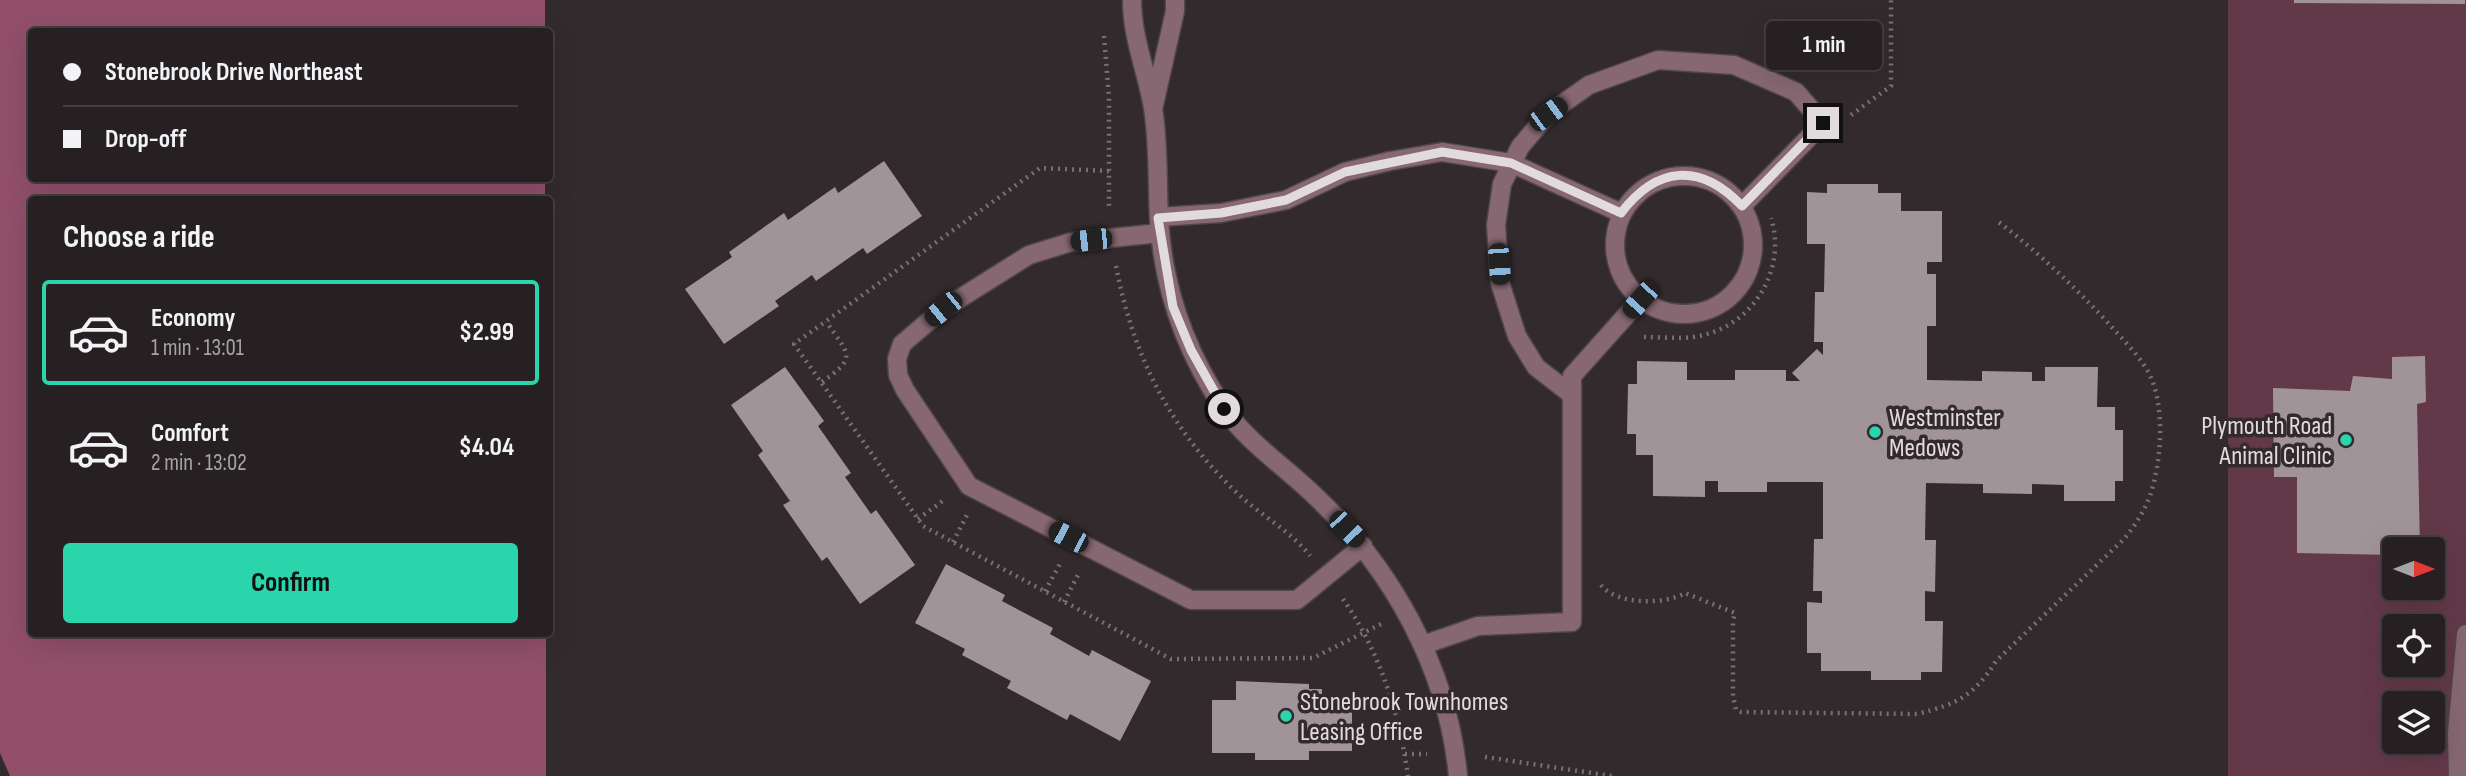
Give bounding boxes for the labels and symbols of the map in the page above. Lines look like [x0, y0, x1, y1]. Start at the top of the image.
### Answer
callout: 1 min [1765, 22, 1881, 71]
car [1525, 93, 1572, 135]
route end [1807, 107, 1839, 139]
car [1070, 227, 1113, 253]
car [1488, 242, 1511, 286]
car [1619, 277, 1662, 323]
car [921, 288, 966, 330]
route start [1208, 393, 1240, 425]
place label: Westminster Medows [1889, 403, 2001, 464]
place label: Plymouth Road Animal Clinic [2201, 411, 2332, 472]
marker: Westminster Medows [1867, 424, 1883, 440]
marker: Plymouth Road Animal Clinic [2338, 432, 2354, 448]
car [1325, 507, 1370, 551]
car [1045, 518, 1092, 556]
north arrow [2382, 537, 2445, 600]
place label: Stonebrook Townhomes Leasing Office [1300, 687, 1508, 748]
marker: Stonebrook Townhomes Leasing Office [1278, 708, 1294, 724]

